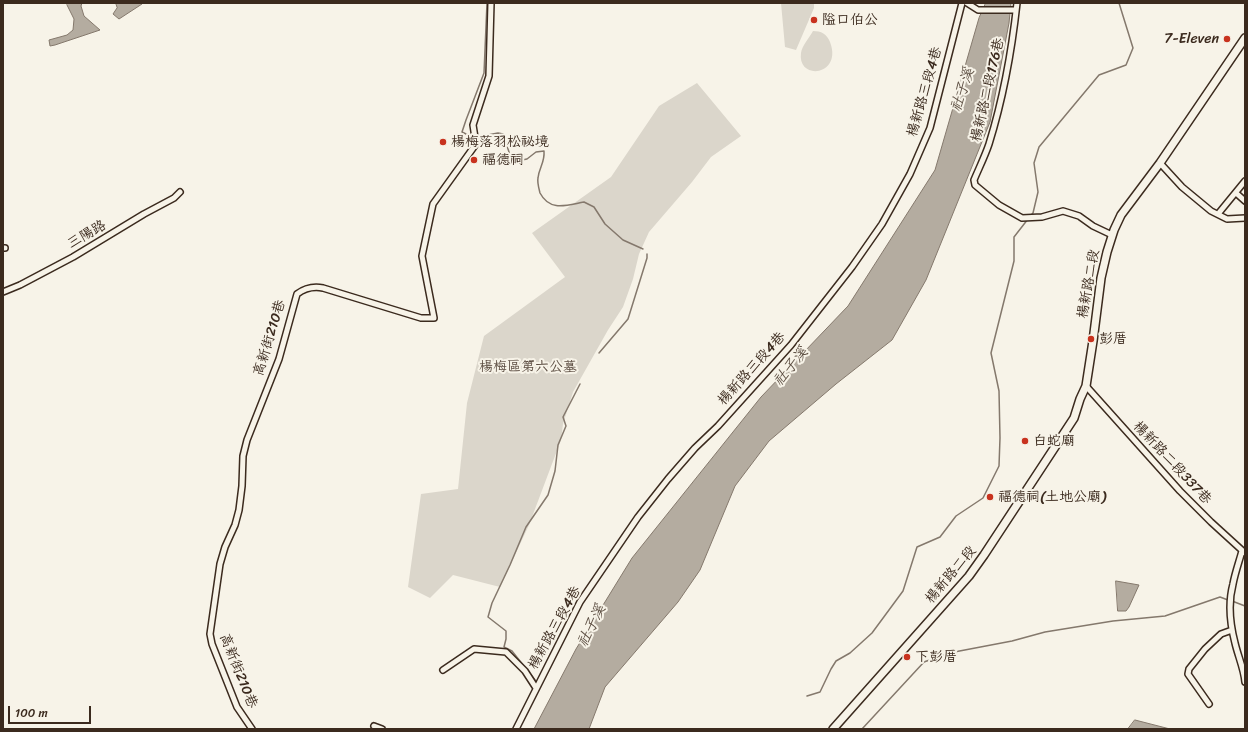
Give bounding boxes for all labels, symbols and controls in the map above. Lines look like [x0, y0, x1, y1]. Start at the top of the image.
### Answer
place label: 隘口伯公 [822, 12, 878, 28]
marker: 隘口伯公 [809, 15, 819, 25]
place label: 7-Eleven [1164, 31, 1219, 47]
marker: 7-Eleven [1222, 34, 1232, 44]
street label: 楊新路二段176巷 [968, 36, 1008, 144]
street label: 楊新路三段4巷 [904, 45, 946, 139]
water label: 社子溪 [947, 66, 979, 114]
place label: 楊梅落羽松祕境 [451, 134, 549, 150]
marker: 楊梅落羽松祕境 [438, 137, 448, 147]
place label: 福德祠 [482, 152, 524, 168]
marker: 福德祠 [469, 155, 479, 165]
street label: 三陽路 [65, 217, 109, 253]
street label: 楊新路二段 [1075, 248, 1103, 320]
street label: 高新街210巷 [250, 298, 290, 378]
street label: 楊新路三段4巷 [715, 329, 789, 409]
place label: 彭厝 [1099, 331, 1127, 347]
marker: 彭厝 [1086, 334, 1096, 344]
water label: 社子溪 [770, 344, 812, 390]
park label: 楊梅區第六公墓 [479, 359, 577, 375]
street label: 楊新路二段337巷 [1129, 418, 1215, 508]
place label: 白蛇廟 [1033, 433, 1075, 449]
marker: 白蛇廟 [1020, 436, 1030, 446]
place label: 福德祠(土地公廟) [998, 489, 1106, 505]
marker: 福德祠(土地公廟) [985, 492, 995, 502]
street label: 楊新路二段 [922, 543, 980, 607]
street label: 楊新路三段4巷 [525, 583, 585, 673]
water label: 社子溪 [574, 602, 610, 650]
street label: 高新街210巷 [215, 631, 261, 711]
place label: 下彭厝 [915, 649, 957, 665]
marker: 下彭厝 [902, 652, 912, 662]
scale bar [10, 698, 93, 724]
text: 100 m [15, 702, 48, 724]

